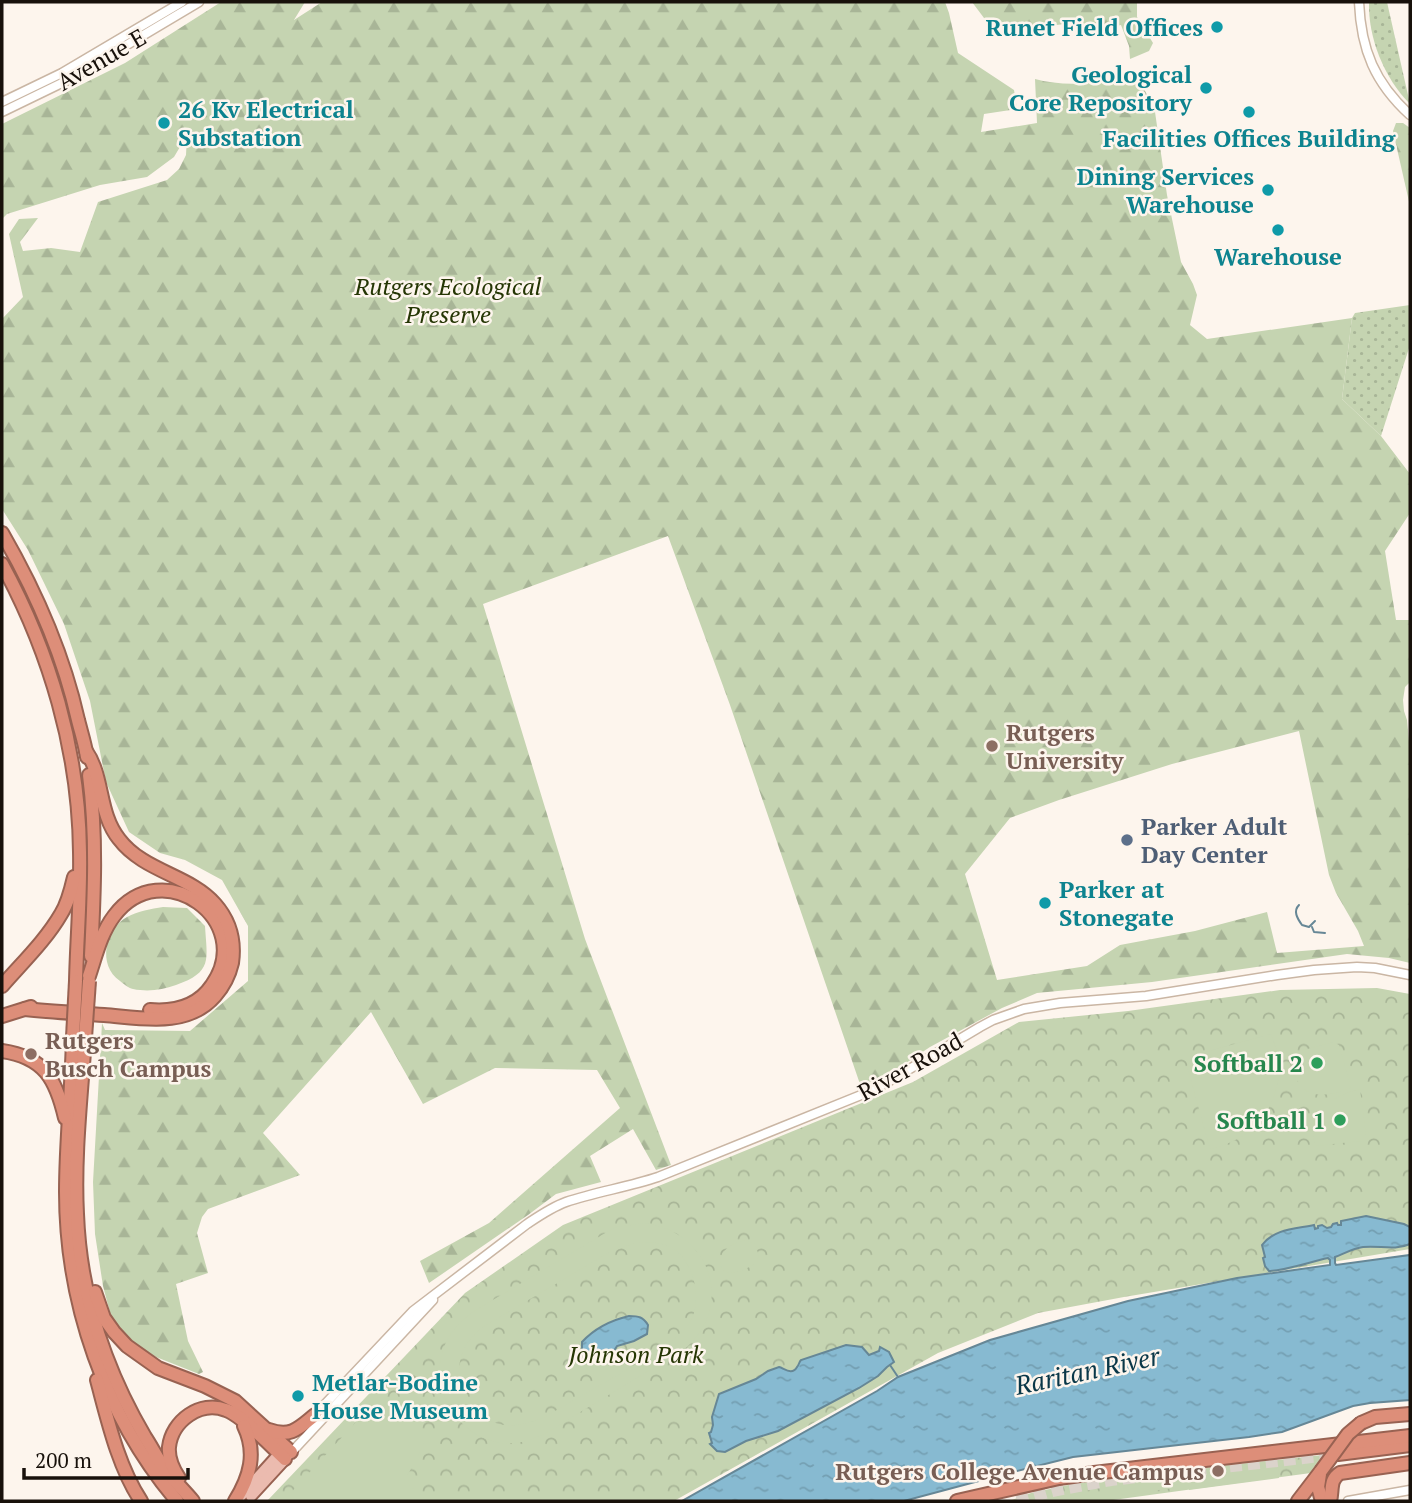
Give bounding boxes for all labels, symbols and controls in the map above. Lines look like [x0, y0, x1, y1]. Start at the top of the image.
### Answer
place label: Runet Field Offices [986, 11, 1203, 43]
marker: Runet Field Offices [1209, 19, 1225, 35]
street label: Avenue E [50, 21, 152, 97]
place label: Geological Core Repository [1009, 58, 1193, 118]
marker: Geological Core Repository [1198, 80, 1214, 96]
place label: 26 Kv Electrical Substation [178, 93, 354, 153]
marker: Facilities Offices Building [1241, 104, 1257, 120]
marker: 26 Kv Electrical Substation [156, 115, 172, 131]
place label: Facilities Offices Building [1103, 122, 1396, 154]
place label: Dining Services Warehouse [1077, 160, 1254, 220]
marker: Dining Services Warehouse [1260, 182, 1276, 198]
marker: Warehouse [1270, 222, 1286, 238]
place label: Warehouse [1214, 240, 1342, 272]
park label: Rutgers Ecological Preserve [353, 270, 542, 330]
place label: Rutgers University [1006, 716, 1125, 776]
marker: Rutgers University [984, 738, 1000, 754]
place label: Parker Adult Day Center [1141, 810, 1288, 870]
marker: Parker Adult Day Center [1119, 832, 1135, 848]
place label: Parker at Stonegate [1059, 873, 1174, 933]
marker: Parker at Stonegate [1037, 895, 1053, 911]
place label: Rutgers Busch Campus [45, 1024, 212, 1084]
street label: River Road [852, 1024, 968, 1108]
marker: Rutgers Busch Campus [23, 1046, 39, 1062]
place label: Softball 2 [1194, 1047, 1303, 1079]
marker: Softball 2 [1309, 1055, 1325, 1071]
place label: Softball 1 [1217, 1104, 1326, 1136]
marker: Softball 1 [1332, 1112, 1348, 1128]
park label: Johnson Park [567, 1338, 704, 1370]
water label: Raritan River [1011, 1338, 1163, 1402]
place label: Metlar-Bodine House Museum [312, 1366, 488, 1426]
marker: Metlar-Bodine House Museum [290, 1388, 306, 1404]
scale bar [24, 1436, 189, 1480]
text: 200 m [35, 1446, 92, 1474]
place label: Rutgers College Avenue Campus [835, 1455, 1204, 1487]
marker: Rutgers College Avenue Campus [1210, 1463, 1226, 1479]

